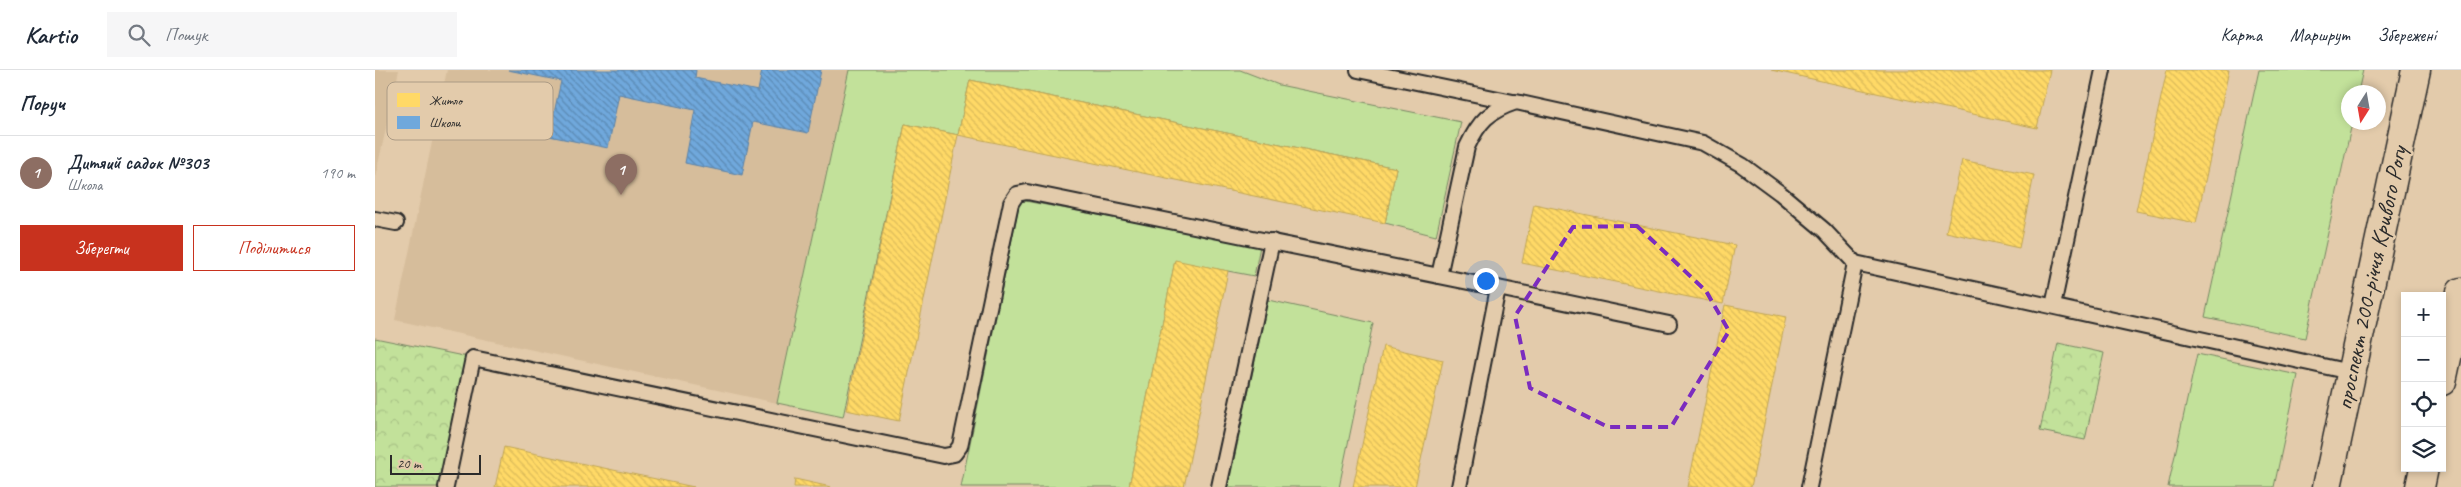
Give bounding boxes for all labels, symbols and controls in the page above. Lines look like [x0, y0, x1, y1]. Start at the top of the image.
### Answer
search box [107, 12, 457, 57]
text: Kartio [25, 20, 77, 50]
icon: search [125, 21, 153, 49]
text: Пошук [165, 23, 207, 47]
text: Карта [2221, 24, 2262, 46]
text: Маршрут [2290, 24, 2349, 46]
text: Збережені [2377, 24, 2436, 46]
legend [387, 82, 553, 140]
north arrow [2341, 85, 2386, 130]
text: Поруч [20, 90, 65, 116]
text: Житло [429, 92, 464, 109]
text: Школи [429, 114, 461, 131]
street label: проспект 200-річчя Кривого Рогу [2328, 142, 2414, 413]
text: Дитяий садок №303 [67, 151, 209, 175]
pin: 1 [605, 154, 637, 195]
text: 1 [32, 163, 40, 183]
text: 190 m [321, 163, 355, 183]
text: Школа [67, 175, 102, 195]
button: Зберегти [20, 225, 183, 271]
button: Поділитися [193, 225, 355, 271]
your location [1473, 268, 1499, 294]
map controls [2401, 292, 2446, 472]
button: + [2401, 292, 2446, 337]
button: − [2401, 337, 2446, 382]
button: locate [2401, 382, 2446, 427]
button: layers [2401, 427, 2446, 472]
scale bar [390, 452, 481, 475]
text: 20 m [397, 455, 421, 472]

